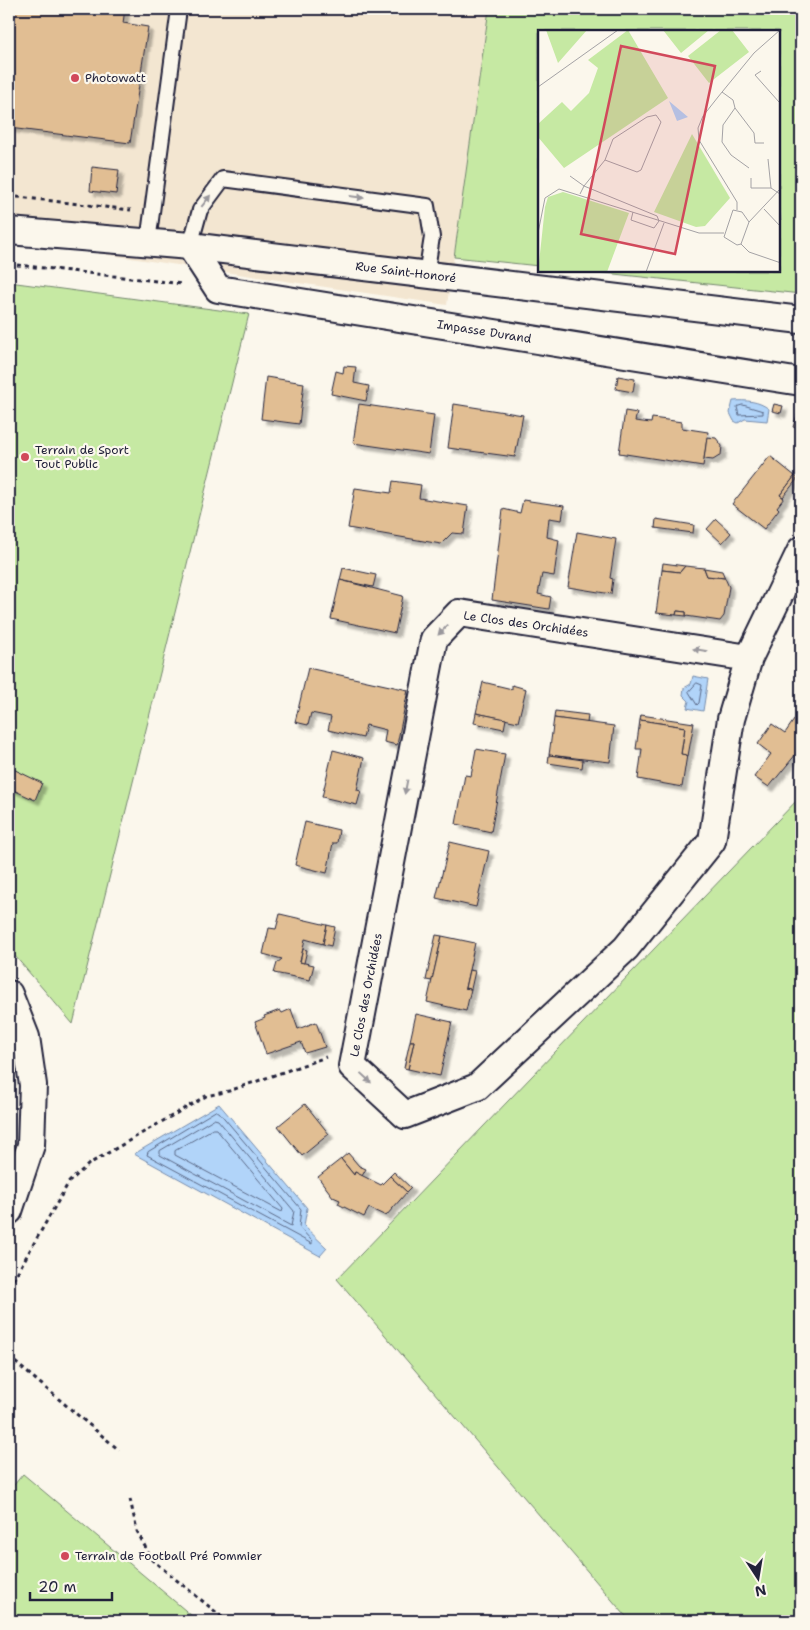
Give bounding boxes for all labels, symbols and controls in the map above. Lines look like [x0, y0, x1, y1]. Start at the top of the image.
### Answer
inset map [538, 30, 780, 272]
place label: Photowatt [85, 70, 146, 86]
marker: Photowatt [69, 72, 81, 84]
one-way arrow [350, 193, 366, 201]
one-way arrow [201, 195, 212, 208]
street label: Rue Saint-Honoré [354, 258, 457, 286]
street label: Impasse Durand [436, 316, 533, 347]
place label: Terrain de Sport Tout Public [35, 442, 129, 472]
marker: Terrain de Sport Tout Public [19, 451, 31, 463]
street label: Le Clos des Orchidées [462, 607, 590, 641]
one-way arrow [437, 624, 449, 636]
one-way arrow [692, 646, 708, 654]
one-way arrow [402, 779, 410, 794]
street label: Le Clos des Orchidées [346, 932, 386, 1058]
one-way arrow [359, 1072, 371, 1084]
place label: Terrain de Football Pré Pommier [75, 1548, 263, 1564]
marker: Terrain de Football Pré Pommier [59, 1550, 71, 1562]
north arrow [732, 1552, 782, 1602]
scale bar [30, 1570, 112, 1602]
text: 20 m [38, 1577, 77, 1597]
text: N [753, 1581, 768, 1601]

